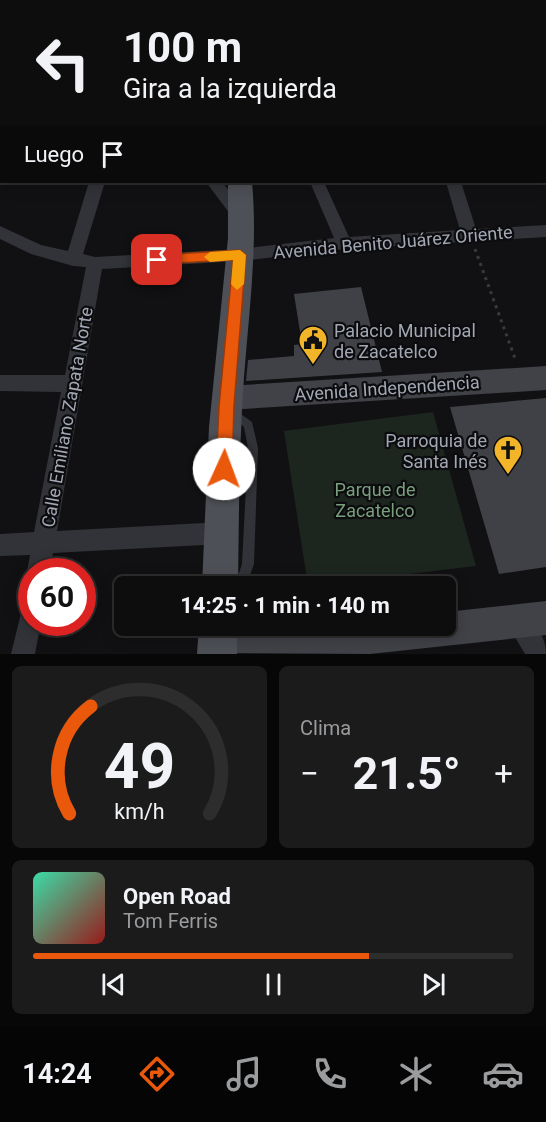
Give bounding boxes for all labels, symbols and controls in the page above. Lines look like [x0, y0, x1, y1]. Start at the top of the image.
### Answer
text: 100 m [123, 23, 242, 72]
icon: left [24, 24, 102, 102]
text: Gira a la izquierda [123, 73, 337, 105]
icon: arrive [96, 138, 129, 171]
text: Luego [24, 142, 84, 167]
street label: Avenida Benito Juárez Oriente [273, 221, 513, 263]
pin [131, 234, 182, 285]
icon: arrive [140, 243, 173, 276]
street label: Calle Emiliano Zapata Norte [37, 305, 97, 529]
place label: Palacio Municipal de Zacatelco [334, 320, 476, 362]
public building icon: Palacio Municipal de Zacatelco [297, 324, 329, 366]
street label: Avenida Independencia [294, 371, 480, 405]
place label: Parroquia de Santa Inés [385, 430, 487, 472]
church icon: Parroquia de Santa Inés [492, 434, 524, 476]
position arrow [192, 437, 256, 501]
park label: Parque de Zacatelco [335, 479, 415, 521]
speed limit sign: 60 [18, 558, 96, 636]
text: 14:25 · 1 min · 140 m [180, 593, 390, 618]
text: Clima [300, 716, 351, 740]
text: 49 [104, 730, 175, 803]
text: 21.5° [353, 747, 461, 800]
text: − [300, 754, 319, 793]
text: + [494, 754, 513, 793]
text: km/h [114, 799, 165, 824]
text: Open Road [123, 884, 231, 909]
text: Tom Ferris [123, 909, 218, 933]
icon: previous [97, 968, 130, 1001]
icon: pause [257, 968, 290, 1001]
icon: next [417, 968, 450, 1001]
icon: directions [136, 1053, 178, 1095]
icon: music [223, 1053, 265, 1095]
icon: phone [309, 1053, 351, 1095]
icon: climate [395, 1053, 437, 1095]
icon: car [482, 1053, 524, 1095]
text: 14:24 [22, 1058, 92, 1090]

